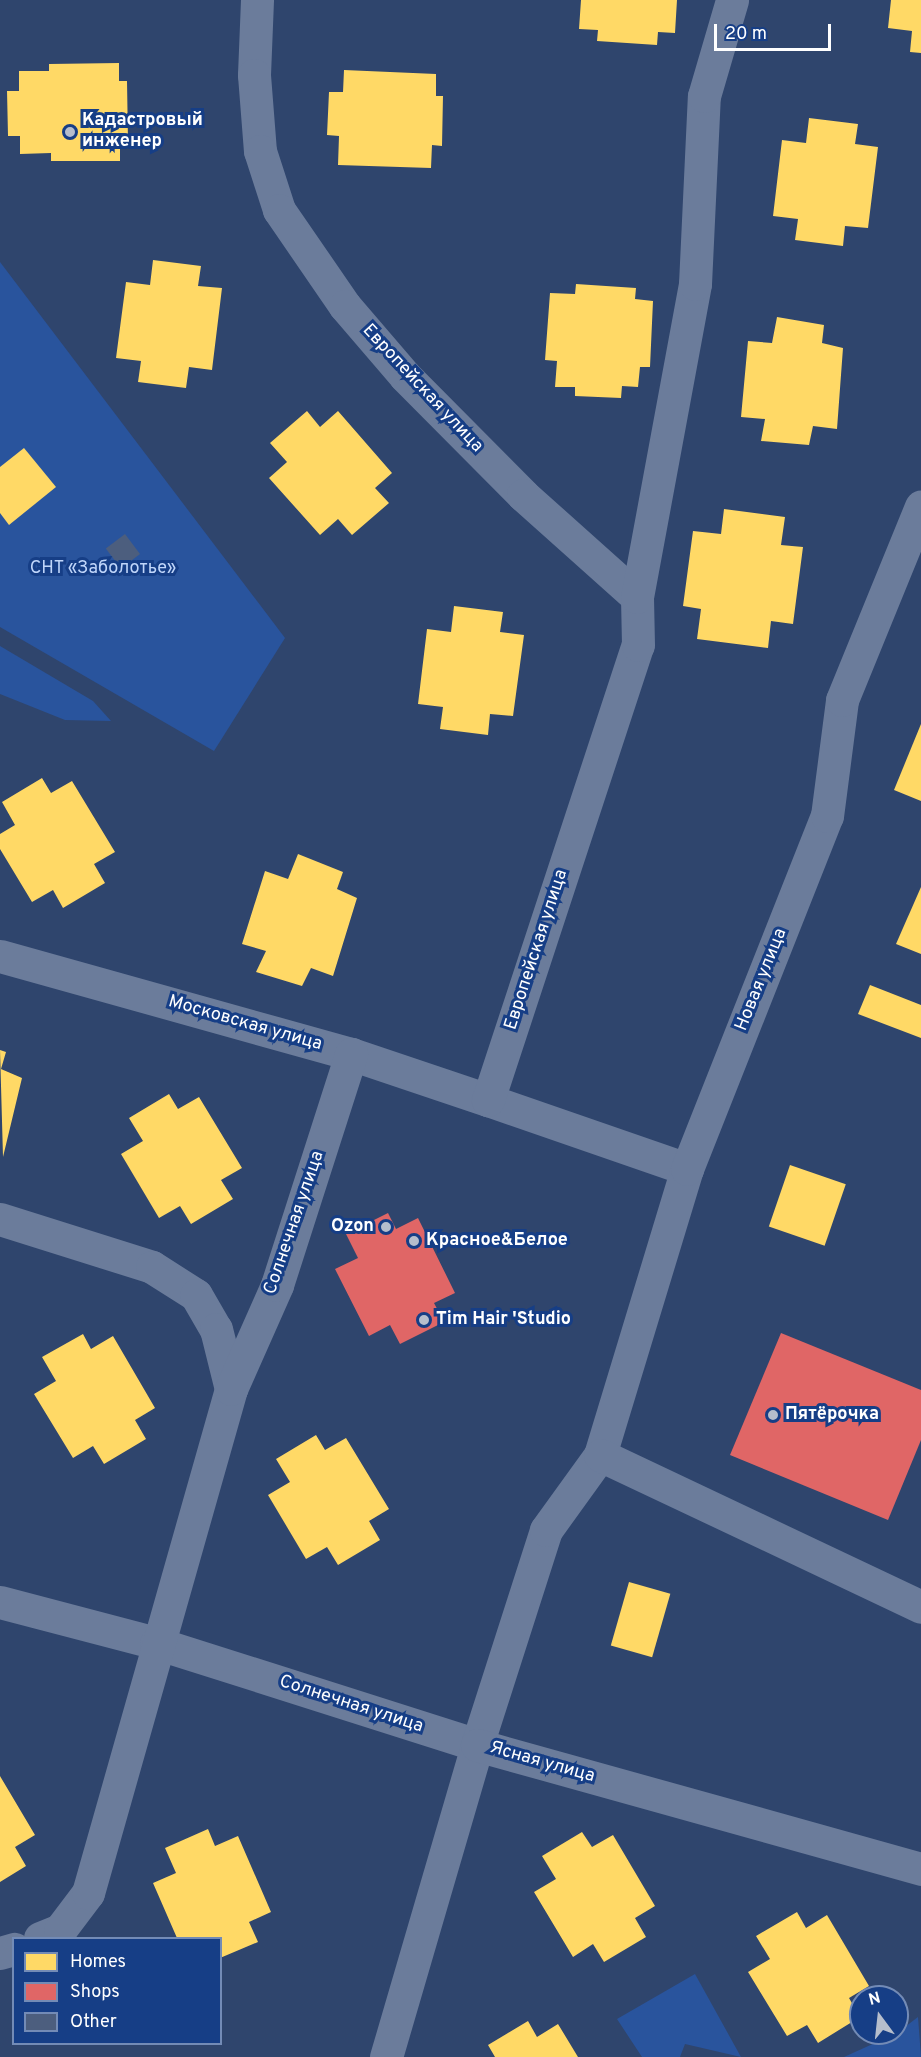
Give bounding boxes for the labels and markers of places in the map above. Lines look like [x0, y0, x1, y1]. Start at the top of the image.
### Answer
place label: Кадастровый инженер [82, 111, 203, 154]
marker: Кадастровый инженер [63, 125, 77, 139]
place label: Ozon [331, 1216, 374, 1238]
marker: Ozon [379, 1220, 393, 1234]
place label: Красное&Белое [426, 1230, 568, 1252]
marker: Красное&Белое [407, 1234, 421, 1248]
place label: Tim Hair 'Studio [436, 1309, 571, 1331]
marker: Tim Hair 'Studio [417, 1313, 431, 1327]
place label: Пятёрочка [785, 1404, 879, 1426]
marker: Пятёрочка [766, 1408, 780, 1422]

